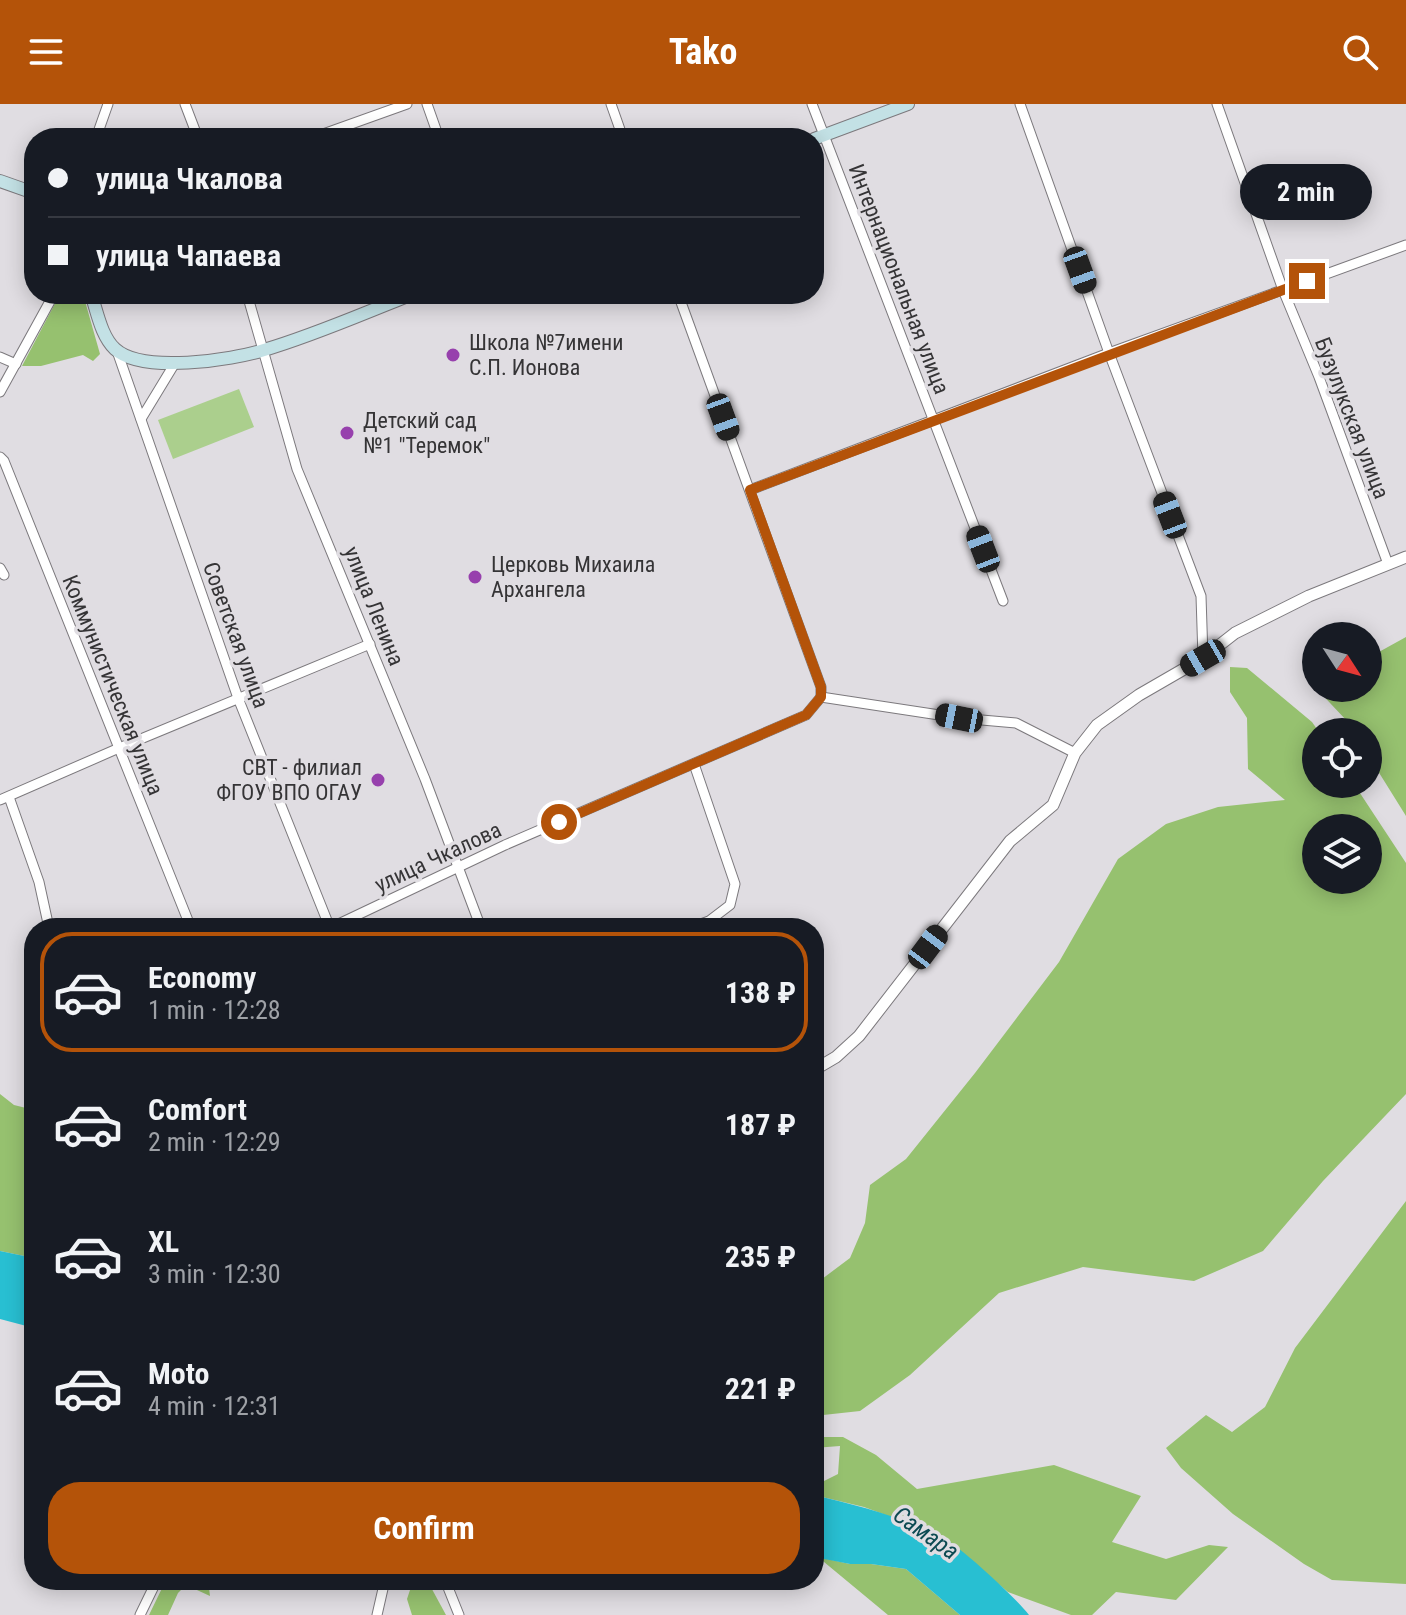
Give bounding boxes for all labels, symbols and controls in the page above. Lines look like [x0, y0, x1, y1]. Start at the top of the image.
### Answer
icon: menu [24, 30, 68, 74]
icon: search [1338, 30, 1382, 74]
text: Tako [669, 31, 737, 73]
text: улица Чкалова [96, 161, 283, 196]
street label: Интернациональная улица [844, 161, 954, 397]
callout: 2 min [1241, 165, 1373, 221]
text: 2 min [1277, 177, 1335, 207]
text: улица Чапаева [96, 238, 281, 273]
car [1061, 243, 1099, 297]
route end [1289, 263, 1325, 299]
place label: Школа №7имени С.П. Ионова [469, 330, 623, 380]
street label: Бузулукская улица [1310, 334, 1394, 502]
marker: Школа №7имени С.П. Ионова [444, 346, 462, 364]
car [704, 390, 742, 444]
place label: Детский сад №1 "Теремок" [363, 408, 490, 458]
marker: Детский сад №1 "Теремок" [338, 424, 356, 442]
car [1150, 488, 1190, 542]
car [963, 522, 1003, 576]
street label: улица Ленина [339, 543, 409, 669]
place label: Церковь Михаила Архангела [491, 552, 655, 602]
street label: Советская улица [198, 559, 274, 711]
marker: Церковь Михаила Архангела [466, 568, 484, 586]
street label: Коммунистическая улица [57, 571, 169, 799]
north arrow [1302, 622, 1382, 702]
map controls [1302, 622, 1382, 894]
car [1176, 636, 1230, 680]
car [933, 702, 985, 734]
button: locate [1302, 718, 1382, 798]
place label: СВТ - филиал ФГОУ ВПО ОГАУ [216, 755, 362, 805]
marker: СВТ - филиал ФГОУ ВПО ОГАУ [369, 771, 387, 789]
route start [541, 804, 577, 840]
button: layers [1302, 814, 1382, 894]
street label: улица Чкалова [371, 817, 505, 897]
car [904, 921, 952, 973]
icon: car [52, 956, 124, 1028]
text: Economy [148, 960, 256, 995]
text: 138 ₽ [725, 975, 796, 1010]
text: 1 min · 12:28 [148, 995, 281, 1025]
icon: car [52, 1088, 124, 1160]
text: Comfort [148, 1092, 247, 1127]
text: 187 ₽ [725, 1107, 796, 1142]
text: 2 min · 12:29 [148, 1127, 281, 1157]
icon: car [52, 1220, 124, 1292]
text: XL [148, 1224, 179, 1259]
text: 235 ₽ [725, 1239, 796, 1274]
text: 3 min · 12:30 [148, 1259, 281, 1289]
icon: car [52, 1352, 124, 1424]
text: Moto [148, 1356, 209, 1391]
text: 221 ₽ [725, 1371, 796, 1406]
text: 4 min · 12:31 [148, 1391, 281, 1421]
button: Confirm [48, 1482, 800, 1574]
water label: Самара [888, 1501, 964, 1565]

